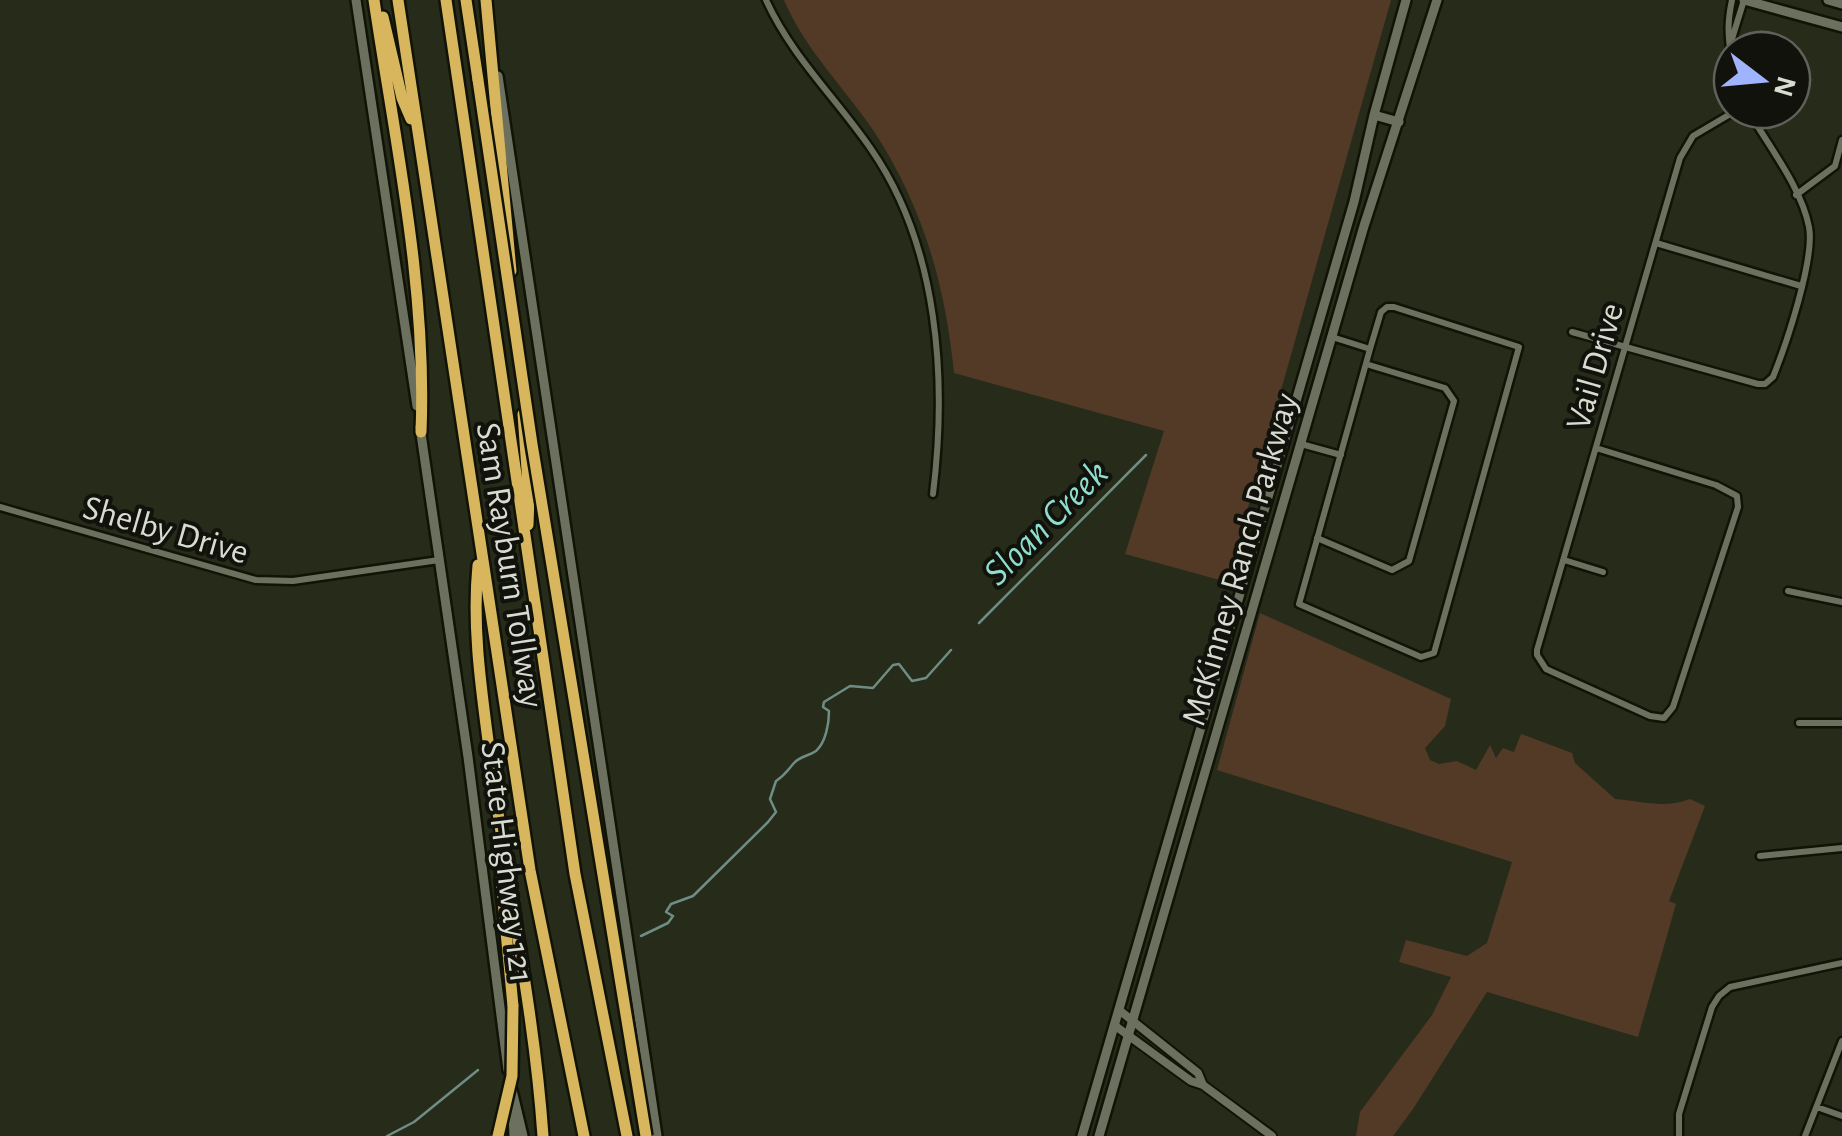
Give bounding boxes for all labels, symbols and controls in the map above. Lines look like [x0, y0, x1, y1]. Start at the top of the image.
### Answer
north arrow [1712, 30, 1812, 130]
text: N [1768, 73, 1800, 100]
street label: Vail Drive [1561, 299, 1630, 434]
street label: McKinney Ranch Parkway [1176, 389, 1305, 729]
street label: Sam Rayburn Tollway [470, 420, 549, 710]
water label: Sloan Creek [977, 454, 1116, 593]
street label: Shelby Drive [79, 490, 252, 571]
street label: State Highway 121 [474, 740, 539, 985]

